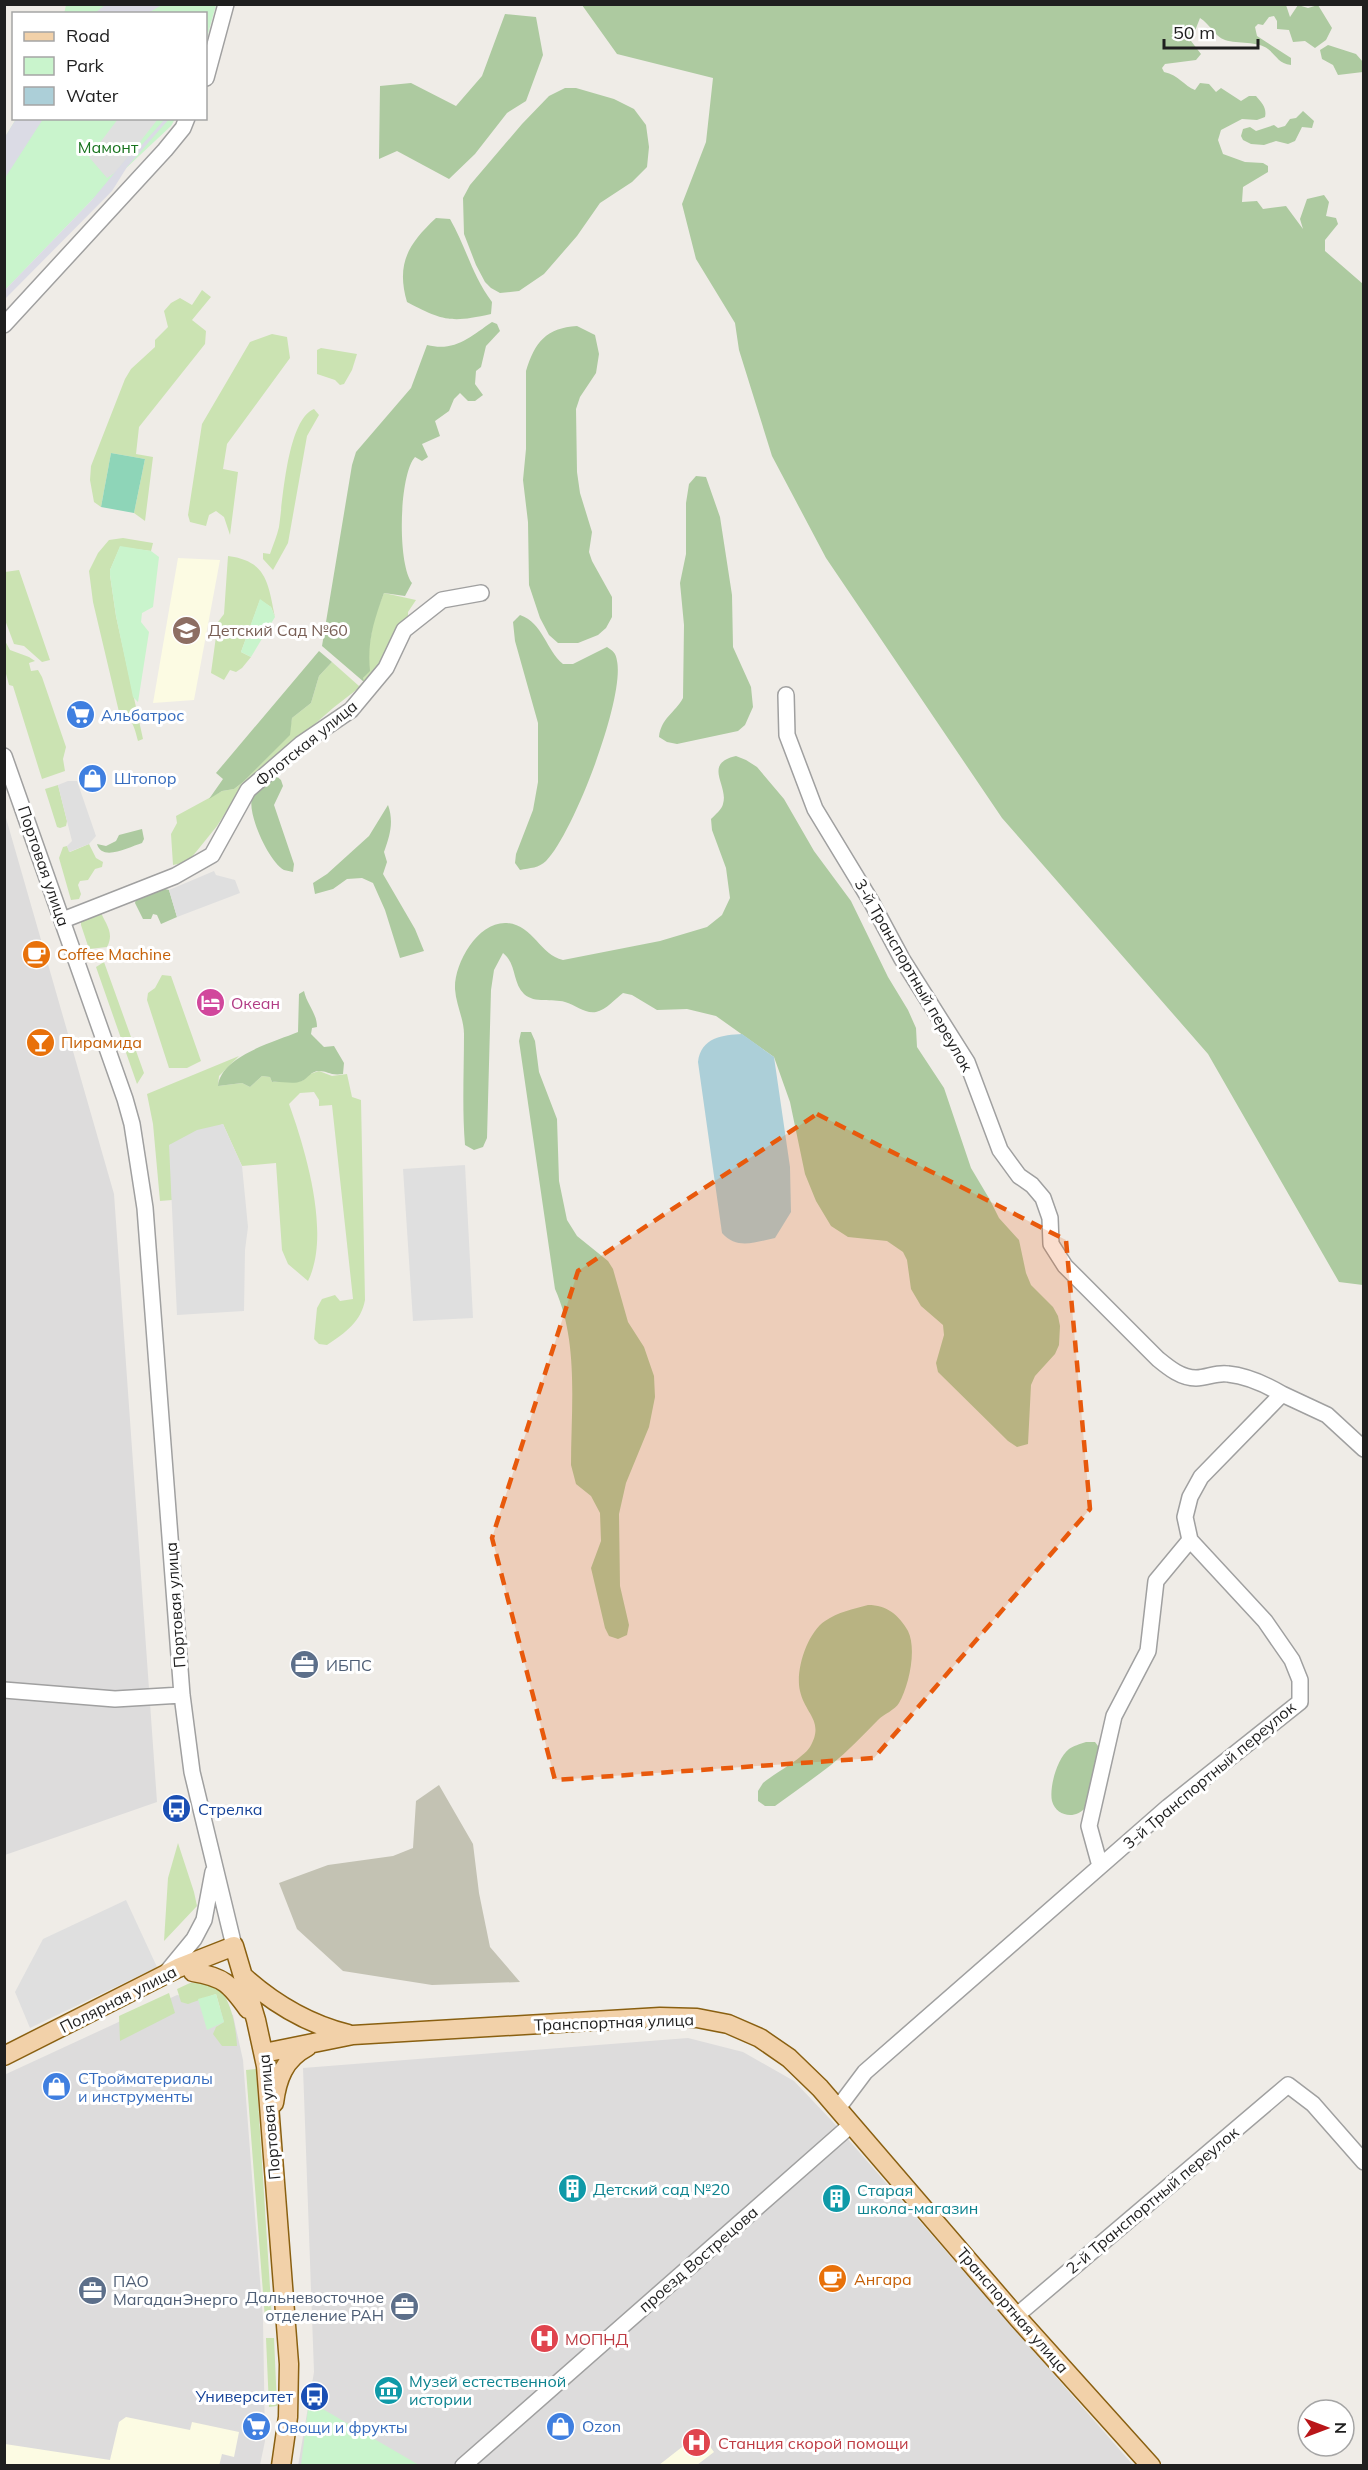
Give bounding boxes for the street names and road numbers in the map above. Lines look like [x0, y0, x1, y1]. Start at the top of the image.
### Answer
street label: Флотская улица [251, 696, 361, 790]
street label: Портовая улица [14, 803, 74, 929]
street label: 3-й Транспортный переулок [851, 875, 978, 1075]
street label: Портовая улица [161, 1541, 189, 1669]
street label: 3-й Транспортный переулок [1119, 1697, 1300, 1853]
street label: Полярная улица [56, 1961, 180, 2037]
street label: Транспортная улица [534, 2009, 694, 2035]
street label: Портовая улица [254, 2053, 284, 2181]
street label: 2-й Транспортный переулок [1062, 2122, 1243, 2278]
street label: проезд Вострецова [634, 2202, 762, 2316]
street label: Транспортная улица [953, 2243, 1073, 2377]

